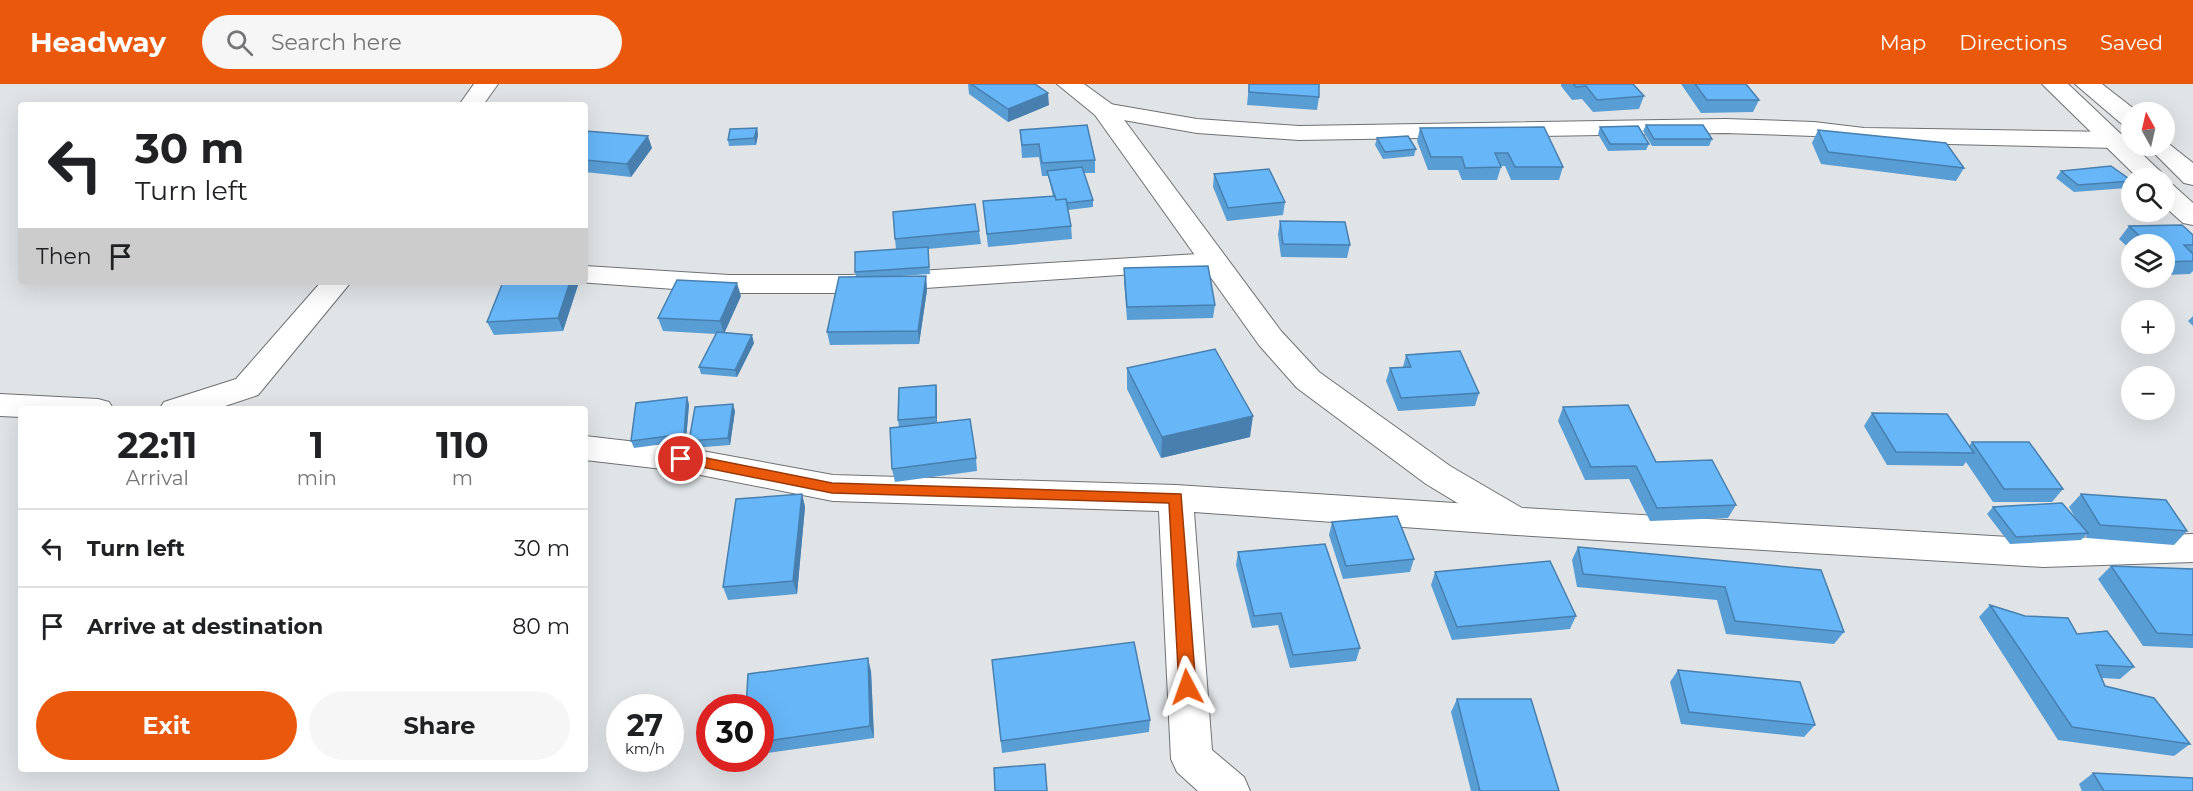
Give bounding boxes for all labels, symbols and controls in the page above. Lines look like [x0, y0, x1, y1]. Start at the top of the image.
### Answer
search box [202, 15, 622, 69]
text: Headway [30, 25, 166, 59]
icon: search [223, 26, 256, 59]
text: Search here [271, 29, 402, 56]
text: Map [1880, 30, 1926, 55]
text: Directions [1959, 30, 2067, 55]
text: Saved [2100, 30, 2163, 55]
north arrow [2121, 102, 2175, 156]
map controls [2121, 102, 2175, 420]
text: 30 m [135, 122, 244, 174]
icon: left [36, 126, 114, 204]
button: search [2121, 168, 2175, 222]
text: Turn left [135, 174, 248, 207]
button: layers [2121, 234, 2175, 288]
icon: arrive [104, 240, 137, 273]
text: Then [36, 243, 92, 270]
button: + [2121, 300, 2175, 354]
button: − [2121, 366, 2175, 420]
text: 22:11 [117, 423, 197, 467]
text: 1 [310, 423, 324, 467]
text: 110 [436, 423, 489, 467]
pin [655, 433, 706, 484]
icon: arrive [664, 442, 697, 475]
text: Arrival [126, 466, 189, 490]
text: min [297, 466, 337, 490]
text: m [452, 466, 473, 490]
icon: left [36, 532, 69, 565]
text: Turn left [87, 535, 185, 562]
text: 30 m [514, 535, 570, 562]
icon: arrive [36, 610, 69, 643]
text: Arrive at destination [87, 613, 323, 640]
text: 80 m [512, 613, 570, 640]
position arrow [1155, 655, 1219, 719]
button: Exit [36, 691, 297, 760]
button: Share [309, 691, 570, 760]
speed limit sign: 30 [696, 694, 774, 772]
text: 27 [627, 707, 663, 744]
text: km/h [625, 739, 665, 758]

